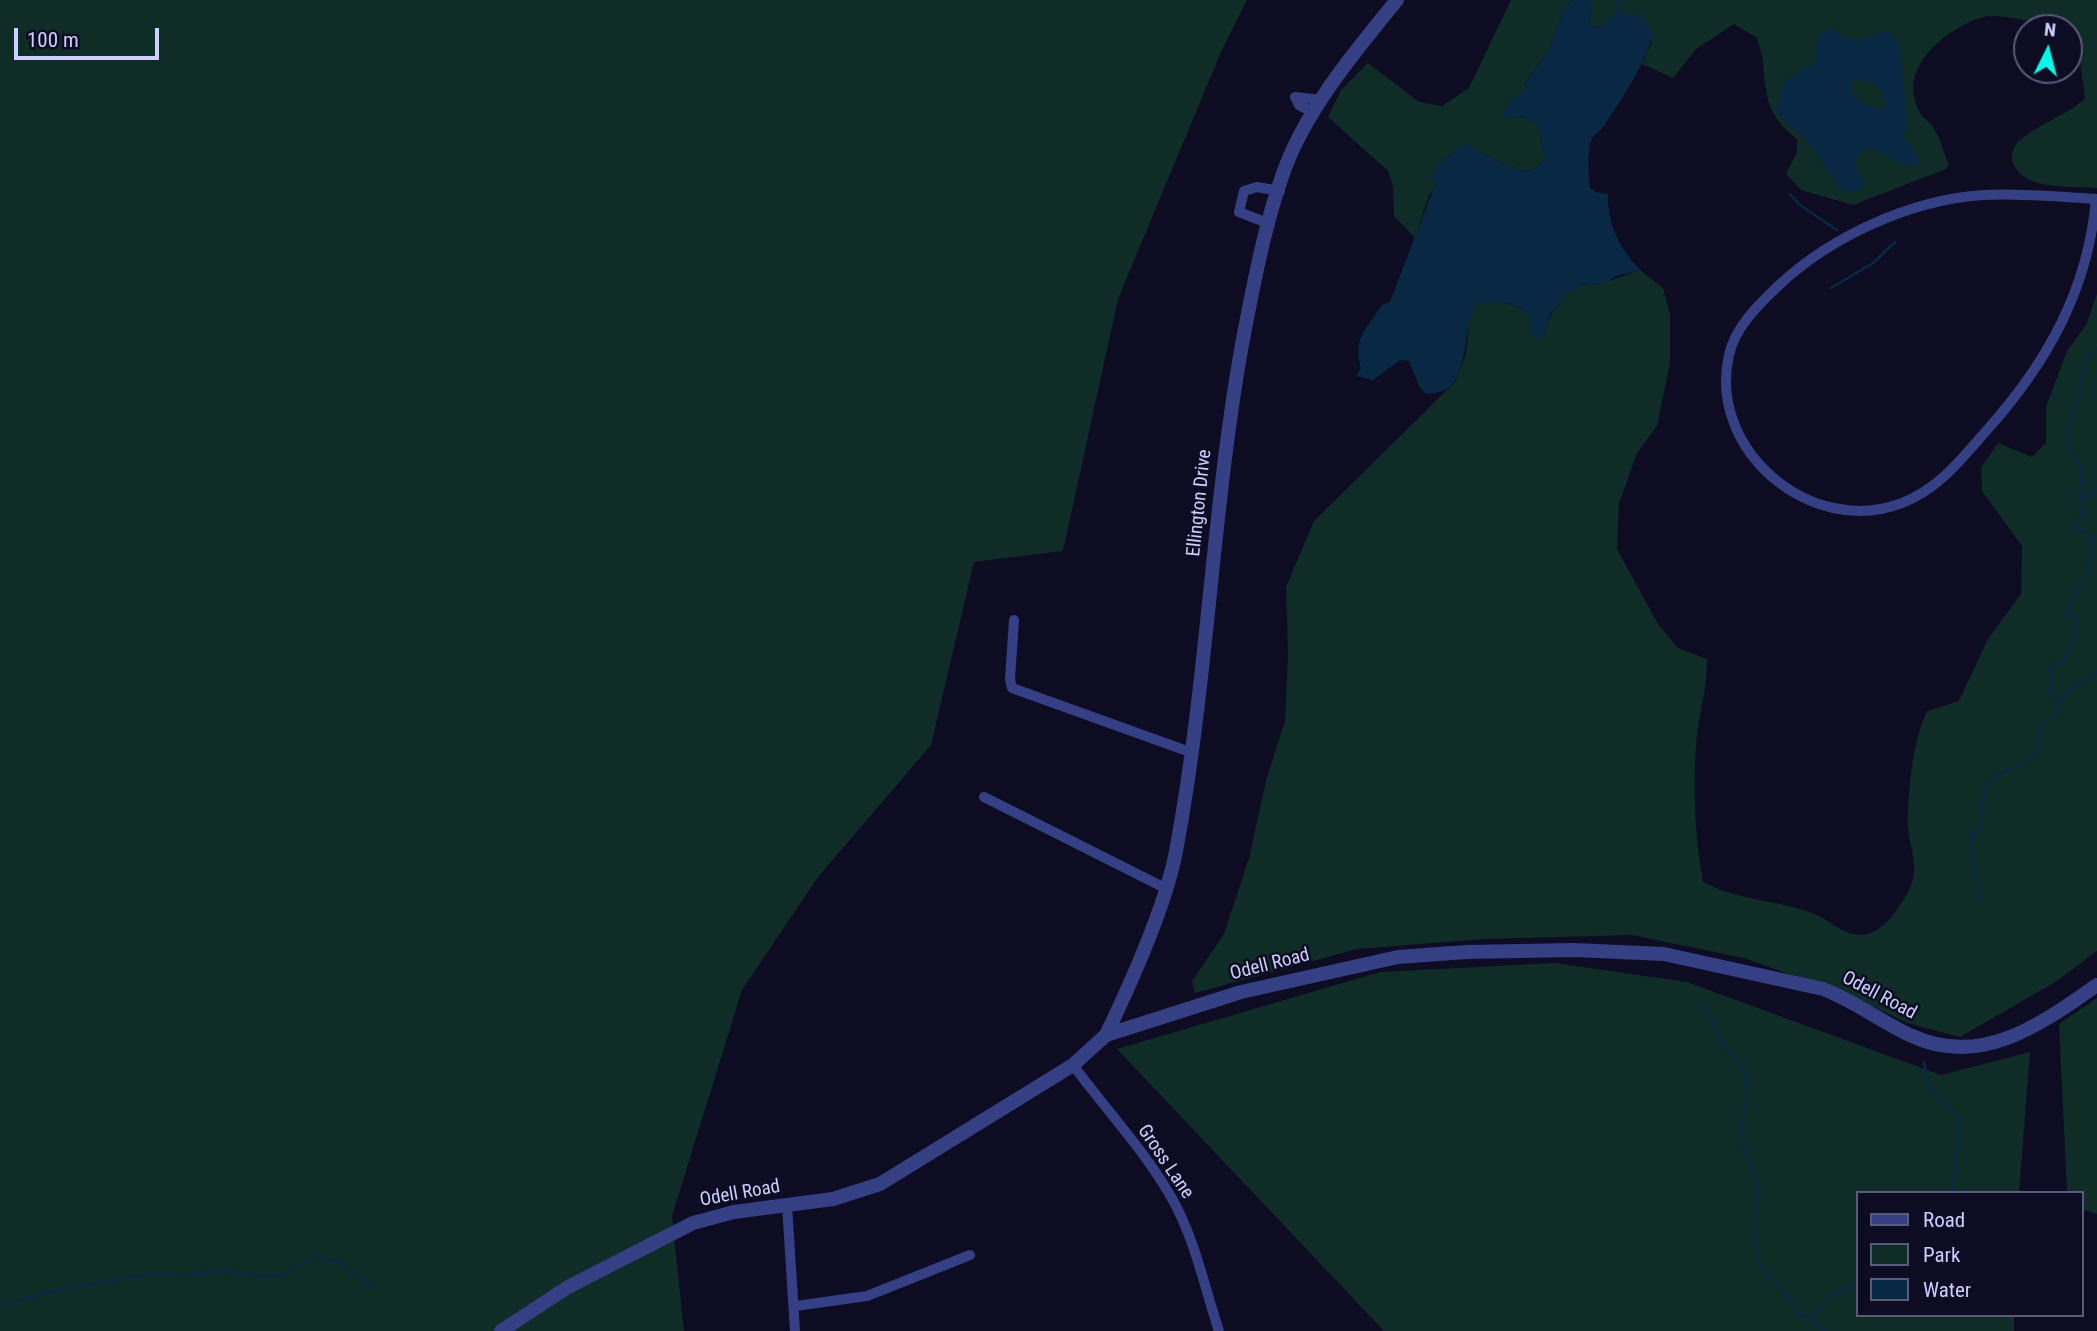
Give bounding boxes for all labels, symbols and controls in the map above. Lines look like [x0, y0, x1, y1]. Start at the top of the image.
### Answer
scale bar [18, 14, 163, 58]
north arrow [2013, 14, 2083, 84]
text: N [2043, 18, 2057, 42]
text: 100 m [27, 28, 79, 52]
street label: Ellington Drive [1183, 448, 1217, 558]
street label: Odell Road [1228, 944, 1312, 986]
street label: Odell Road [1838, 967, 1920, 1025]
street label: Gross Lane [1132, 1121, 1198, 1203]
street label: Odell Road [698, 1176, 782, 1212]
legend [1856, 1191, 2083, 1317]
text: Road [1923, 1208, 1965, 1232]
text: Park [1923, 1243, 1960, 1267]
text: Water [1923, 1278, 1971, 1302]

